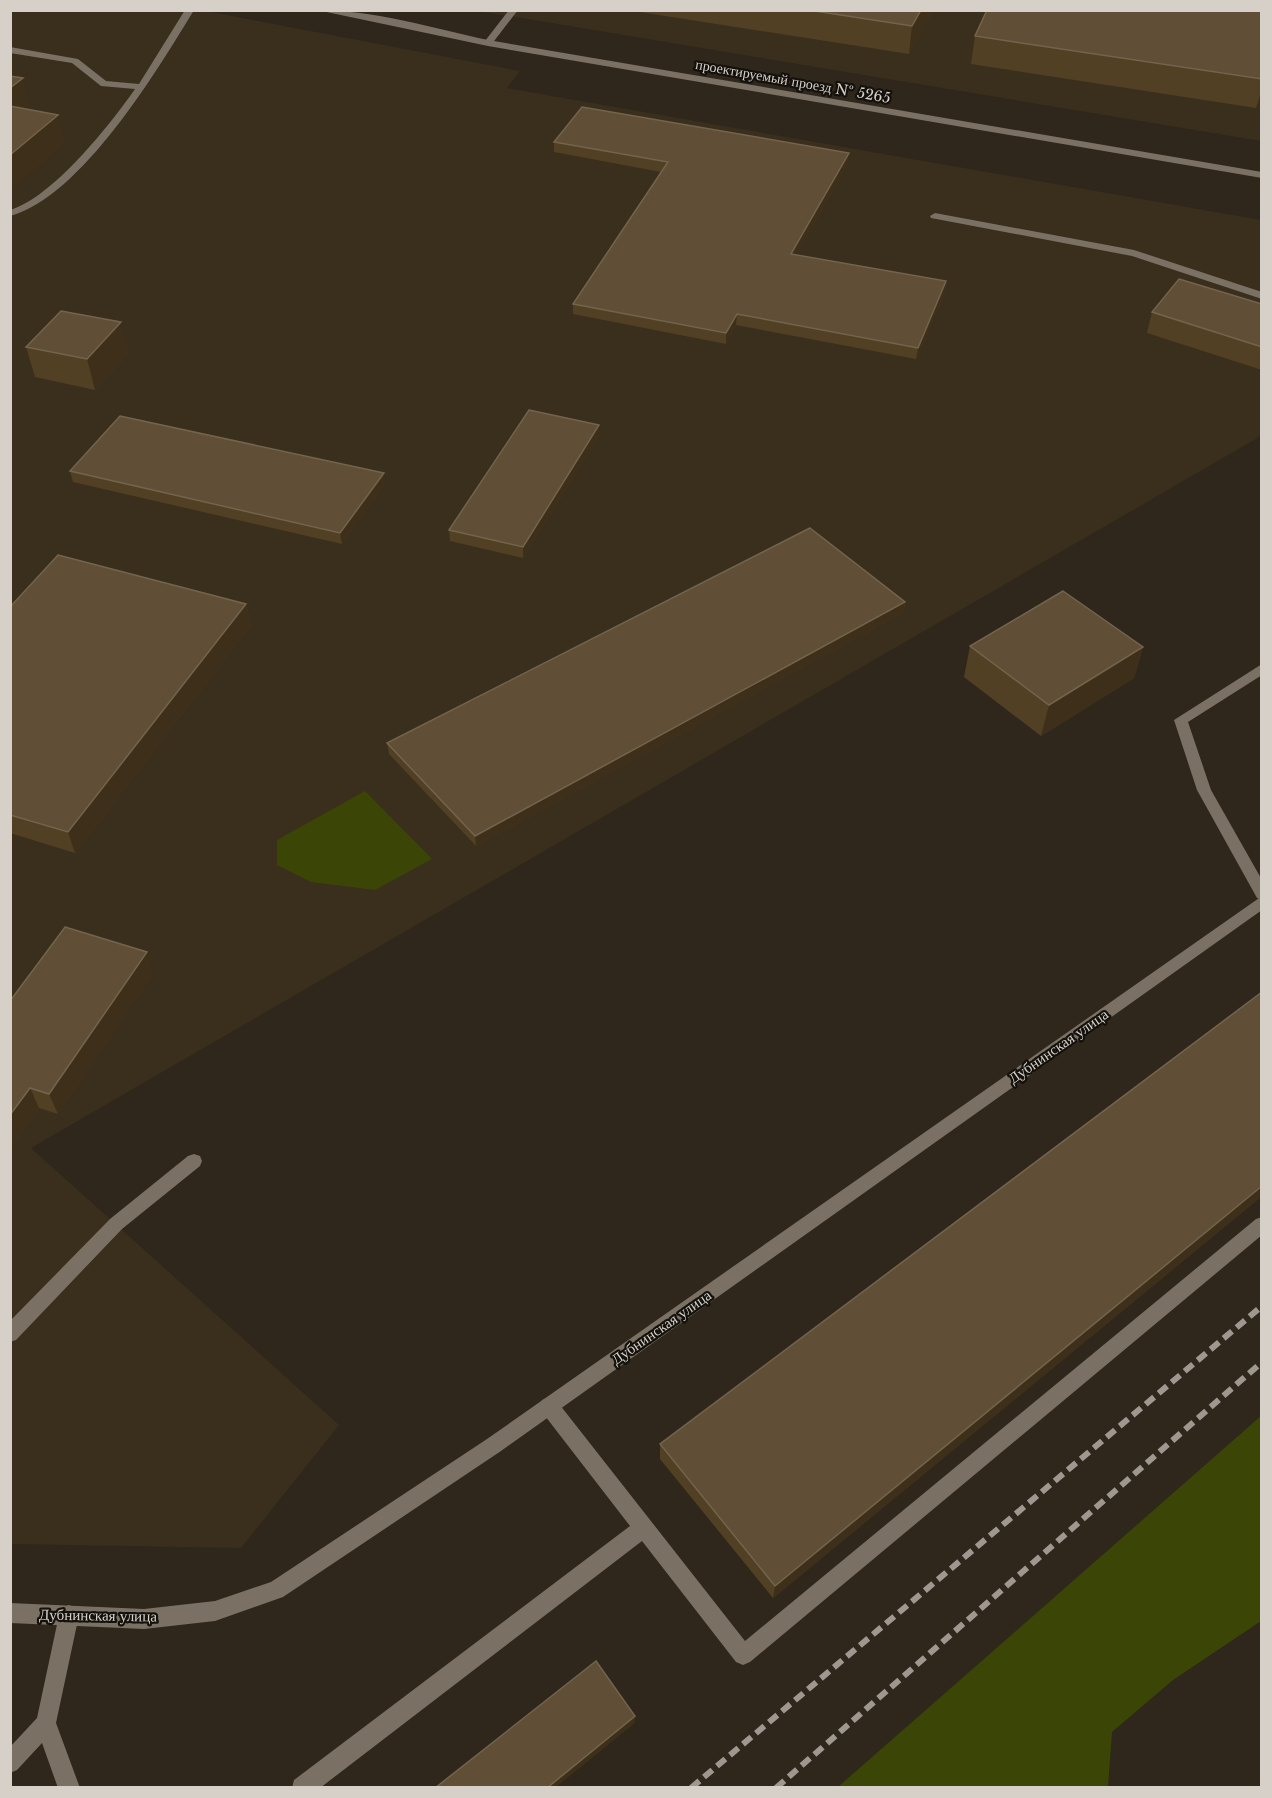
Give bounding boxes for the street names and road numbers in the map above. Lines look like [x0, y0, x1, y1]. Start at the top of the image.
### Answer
street label: проектируемый проезд № 5265 [694, 55, 892, 107]
street label: Дубнинская улица [1004, 1004, 1112, 1088]
street label: Дубнинская улица [607, 1285, 715, 1369]
street label: Дубнинская улица [39, 1604, 157, 1626]

